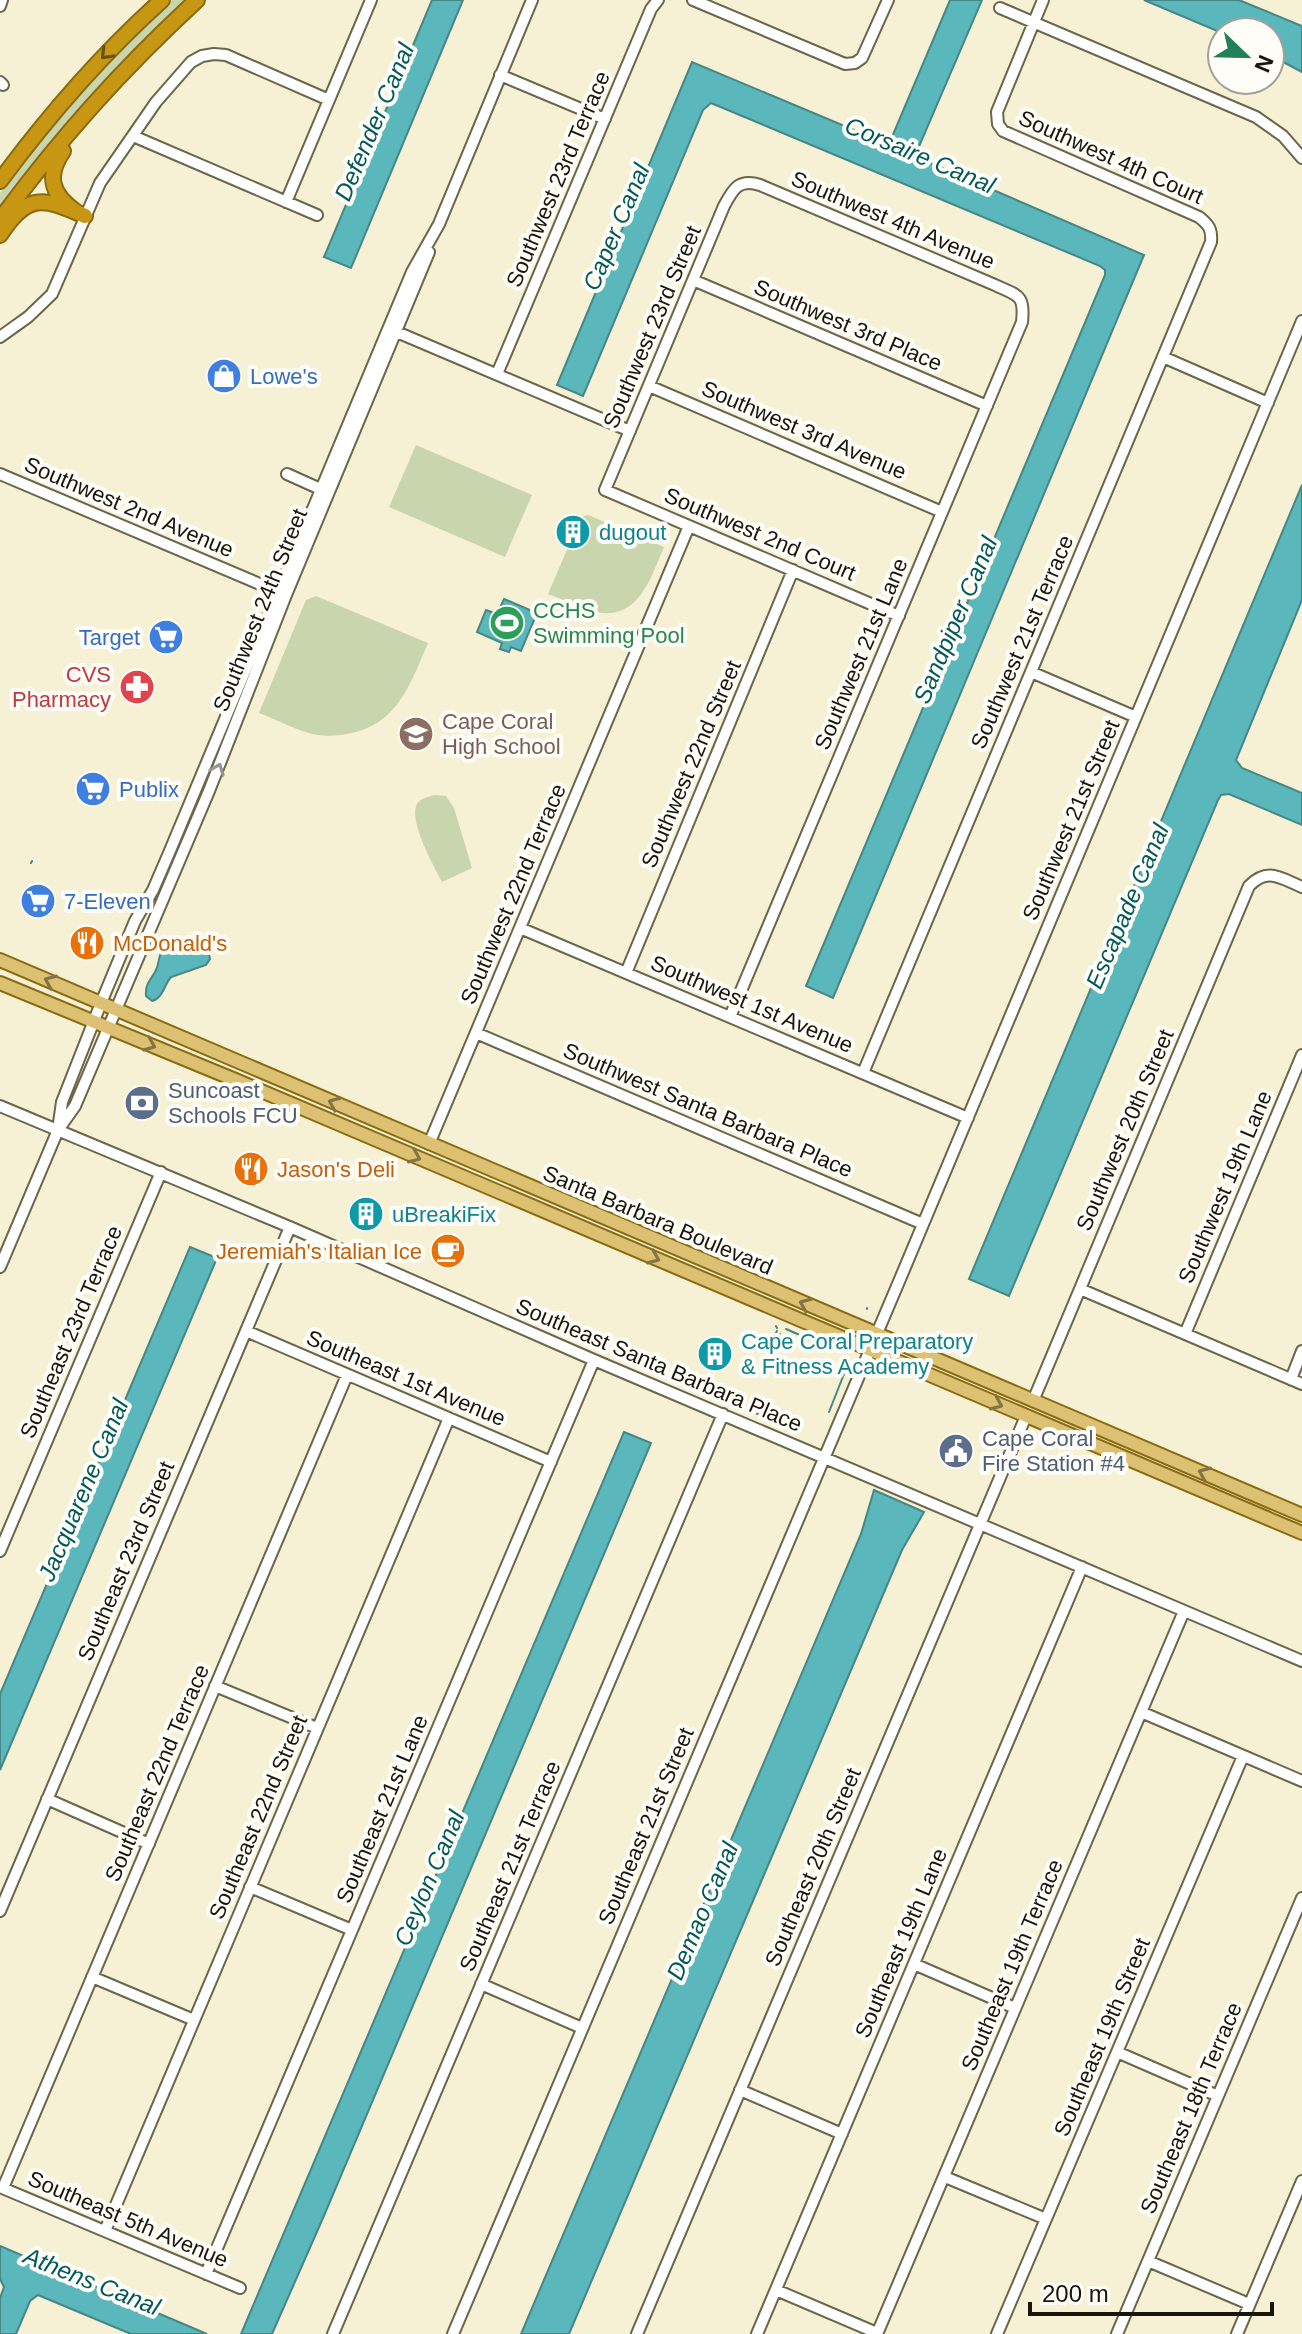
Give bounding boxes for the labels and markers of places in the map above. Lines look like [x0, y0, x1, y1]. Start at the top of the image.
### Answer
shop icon: Lowe's [205, 357, 243, 395]
place label: Lowe's [250, 364, 318, 389]
building icon: dugout [554, 513, 592, 551]
place label: dugout [599, 520, 666, 545]
place label: CCHS Swimming Pool [533, 598, 685, 648]
sports icon: CCHS Swimming Pool [488, 604, 526, 642]
supermarket icon: Target [147, 618, 185, 656]
place label: Target [79, 625, 140, 650]
place label: CVS Pharmacy [12, 662, 111, 712]
pharmacy icon: CVS Pharmacy [118, 668, 156, 706]
place label: Cape Coral High School [442, 709, 561, 759]
school or university icon: Cape Coral High School [397, 715, 435, 753]
supermarket icon: Publix [74, 770, 112, 808]
place label: Publix [119, 777, 179, 802]
supermarket icon: 7-Eleven [19, 882, 57, 920]
place label: 7-Eleven [64, 889, 151, 914]
restaurant icon: McDonald's [68, 924, 106, 962]
place label: McDonald's [113, 931, 227, 956]
place label: Suncoast Schools FCU [168, 1078, 298, 1128]
bank icon: Suncoast Schools FCU [123, 1084, 161, 1122]
restaurant icon: Jason's Deli [232, 1150, 270, 1188]
place label: Jason's Deli [277, 1157, 395, 1182]
building icon: uBreakiFix [347, 1195, 385, 1233]
place label: uBreakiFix [392, 1202, 496, 1227]
cafe icon: Jeremiah's Italian Ice [429, 1232, 467, 1270]
place label: Jeremiah's Italian Ice [216, 1239, 422, 1264]
place label: Cape Coral Preparatory & Fitness Academy [741, 1329, 973, 1379]
building icon: Cape Coral Preparatory & Fitness Academy [696, 1335, 734, 1373]
place label: Cape Coral Fire Station #4 [982, 1426, 1125, 1476]
public building icon: Cape Coral Fire Station #4 [937, 1432, 975, 1470]

